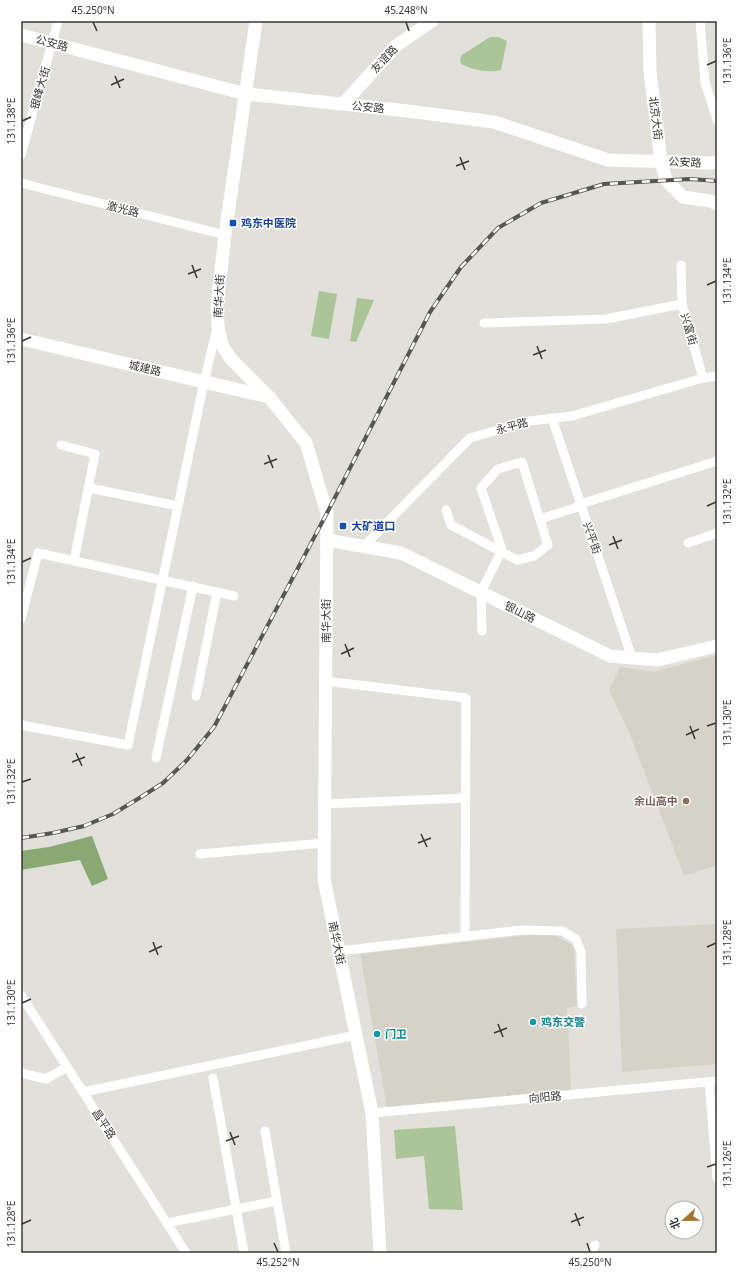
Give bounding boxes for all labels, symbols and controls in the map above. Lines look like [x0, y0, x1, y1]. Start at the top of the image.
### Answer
text: 45.250°N [71, 3, 115, 17]
text: 45.248°N [384, 3, 428, 17]
street label: 公安路 [34, 31, 70, 54]
text: 131.136°E [720, 38, 734, 84]
street label: 友谊路 [367, 41, 400, 76]
street label: 银峰大街 [26, 65, 53, 111]
street label: 北京大街 [646, 95, 667, 141]
street label: 公安路 [351, 97, 385, 116]
text: 131.138°E [4, 98, 18, 144]
street label: 公安路 [668, 153, 702, 170]
street label: 激光路 [105, 197, 141, 220]
place label: 鸡东中医院 [241, 215, 296, 230]
marker: 鸡东中医院 [228, 218, 238, 228]
text: 131.134°E [720, 258, 734, 304]
street label: 南华大街 [210, 274, 227, 318]
street label: 兴富街 [678, 311, 701, 347]
text: 131.136°E [4, 318, 18, 364]
street label: 城建路 [127, 356, 163, 379]
street label: 永平路 [494, 414, 530, 437]
text: 131.132°E [720, 479, 734, 525]
place label: 大矿道口 [351, 518, 395, 533]
street label: 兴平街 [580, 520, 605, 556]
marker: 大矿道口 [338, 521, 348, 531]
text: 131.134°E [4, 539, 18, 585]
street label: 银山路 [502, 598, 538, 626]
street label: 南华大街 [318, 599, 333, 643]
text: 131.130°E [720, 700, 734, 746]
text: 131.132°E [4, 759, 18, 805]
place label: 余山高中 [634, 793, 678, 808]
marker: 余山高中 [681, 796, 691, 806]
street label: 南华大街 [326, 920, 349, 966]
text: 131.128°E [720, 920, 734, 966]
text: 131.130°E [4, 980, 18, 1026]
place label: 鸡东交警 [541, 1014, 585, 1029]
marker: 鸡东交警 [528, 1017, 538, 1027]
place label: 门卫 [385, 1026, 407, 1041]
marker: 门卫 [372, 1029, 382, 1039]
street label: 向阳路 [528, 1088, 562, 1105]
street label: 昌平路 [89, 1106, 120, 1142]
text: 131.126°E [720, 1141, 734, 1187]
north arrow [664, 1200, 704, 1240]
text: 131.128°E [4, 1201, 18, 1247]
text: 北 [665, 1216, 683, 1232]
text: 45.252°N [256, 1255, 300, 1269]
text: 45.250°N [568, 1255, 612, 1269]

